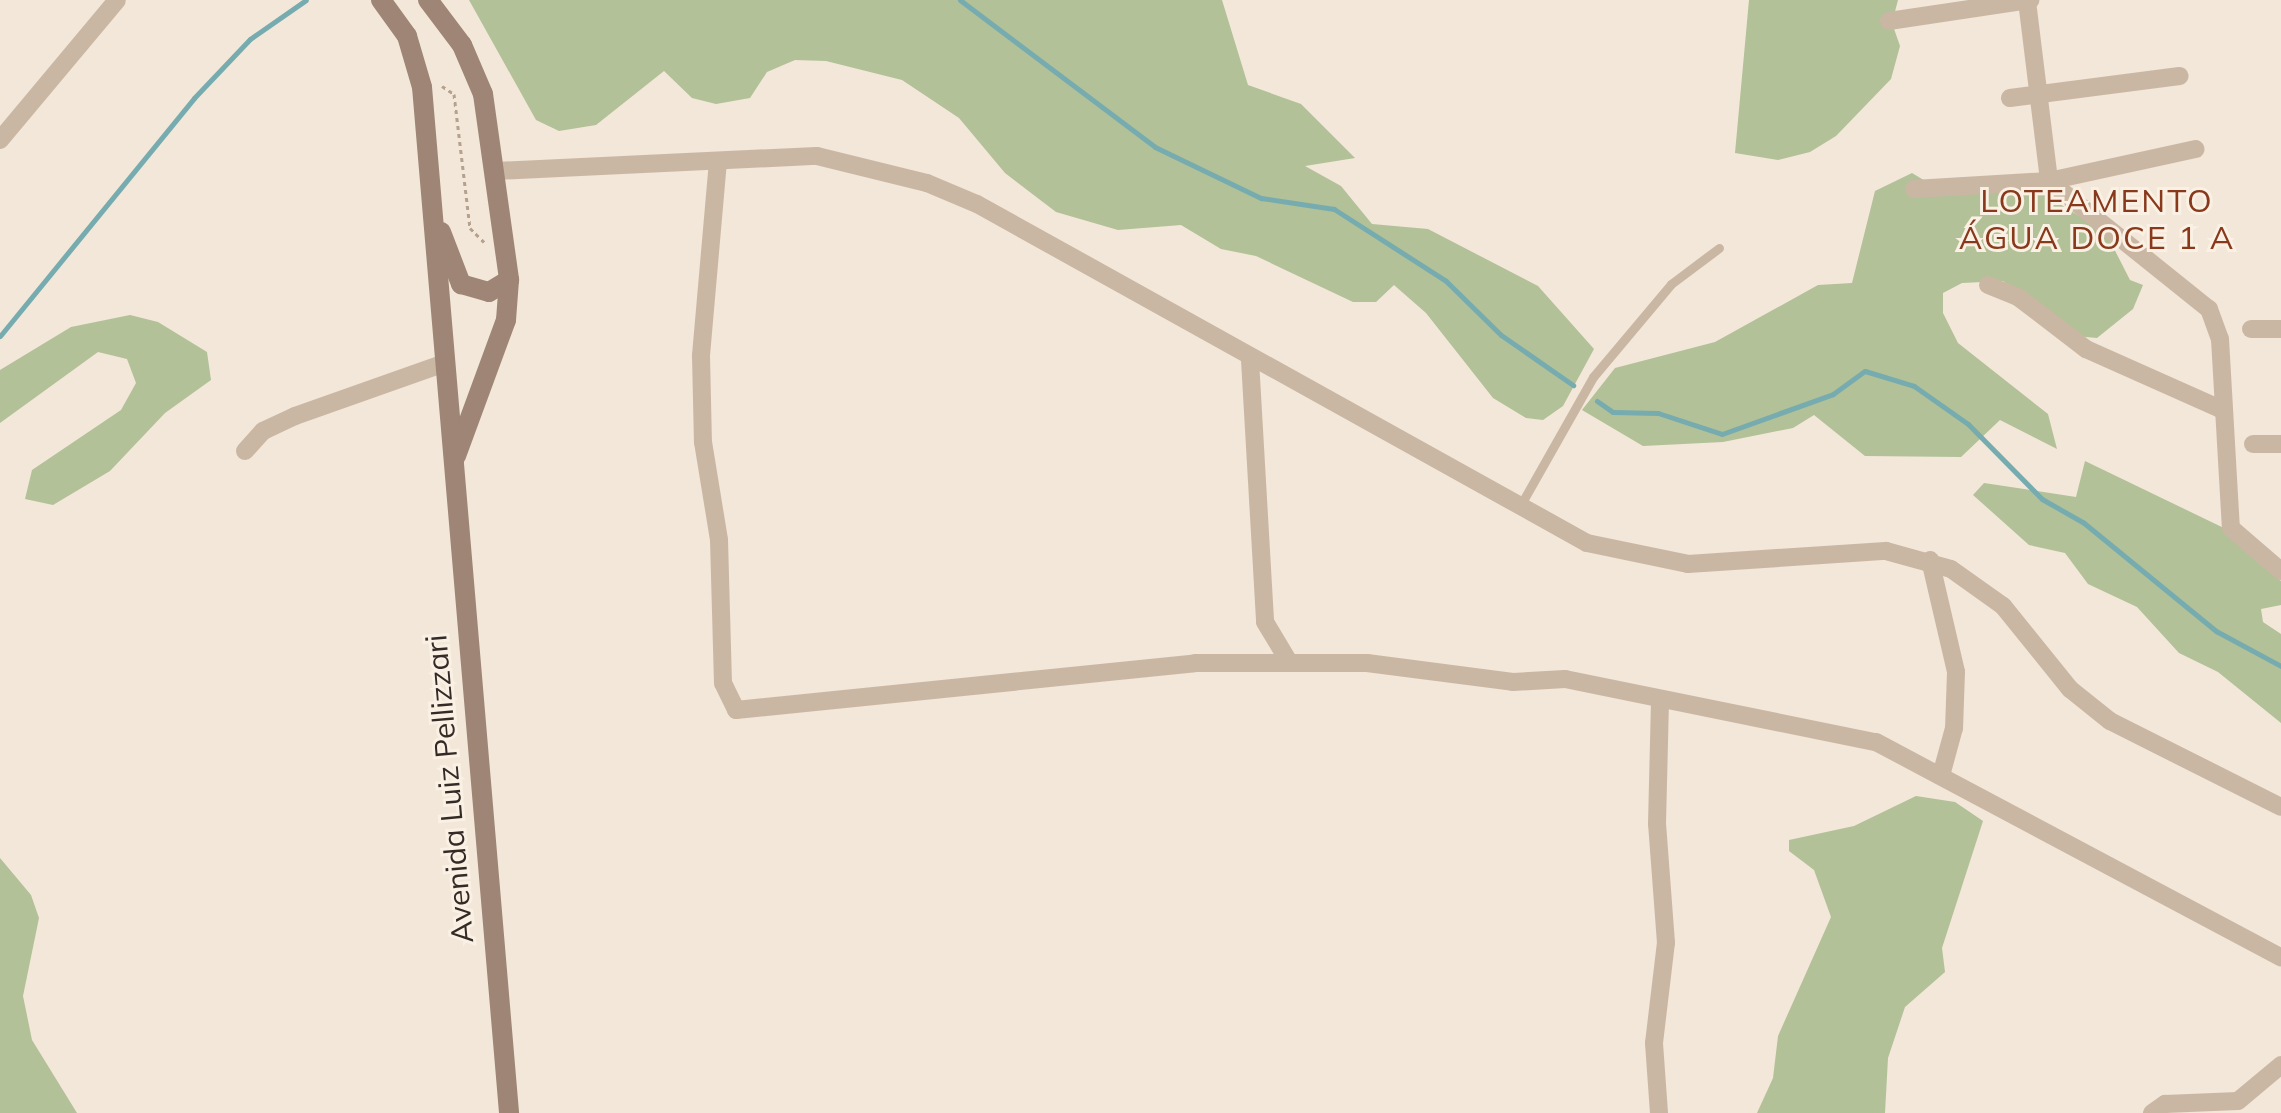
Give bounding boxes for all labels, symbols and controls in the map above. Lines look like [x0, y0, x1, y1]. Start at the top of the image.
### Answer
district label: LOTEAMENTO ÁGUA DOCE 1 A [1959, 182, 2235, 257]
street label: Avenida Luiz Pellizzari [418, 633, 480, 945]

